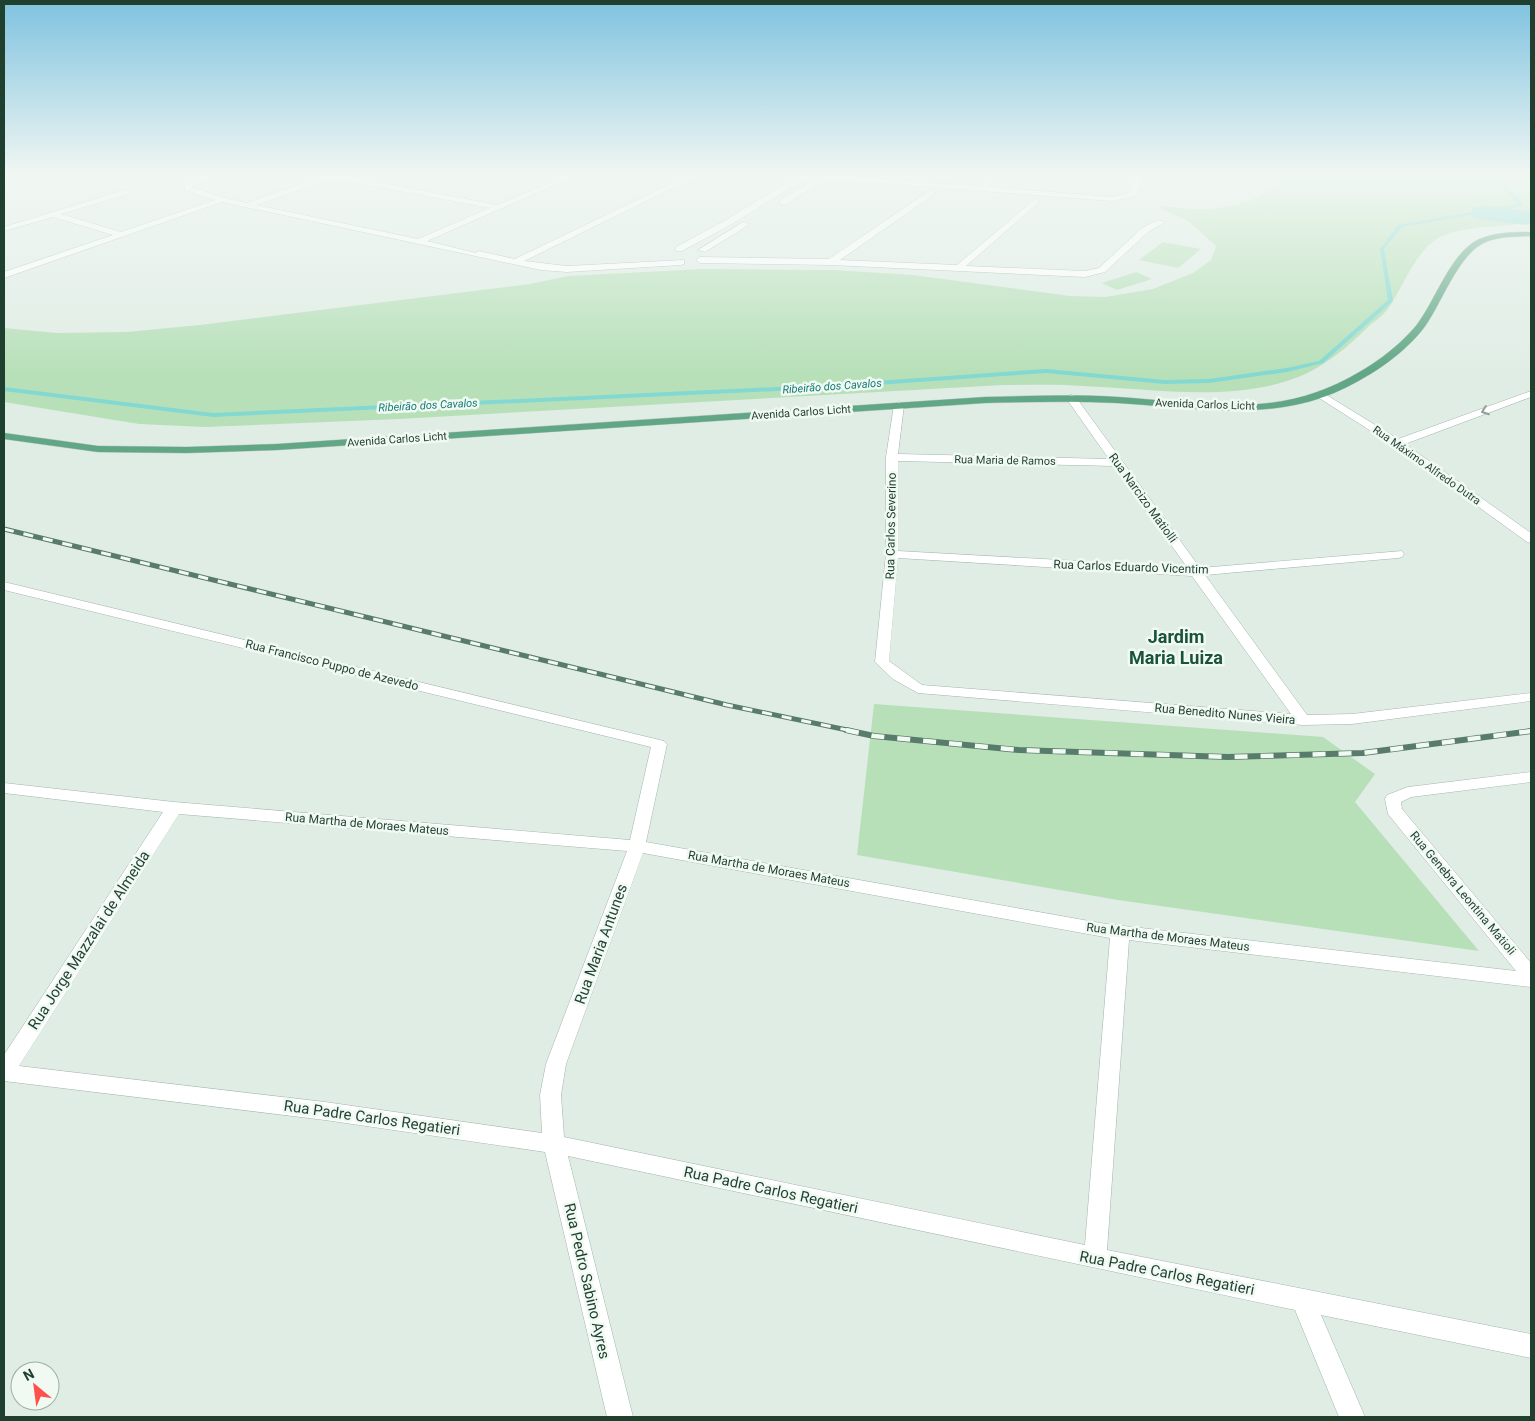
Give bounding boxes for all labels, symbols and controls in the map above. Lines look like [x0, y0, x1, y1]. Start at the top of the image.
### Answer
water label: Ribeirão dos Cavalos [782, 377, 883, 396]
water label: Ribeirão dos Cavalos [378, 396, 479, 415]
street label: Avenida Carlos Licht [1155, 396, 1256, 413]
street label: Avenida Carlos Licht [751, 403, 852, 422]
one-way arrow [1482, 405, 1490, 415]
street label: Rua Máximo Alfredo Dutra [1370, 423, 1483, 508]
street label: Avenida Carlos Licht [347, 430, 448, 449]
street label: Rua Narcizo Matiolli [1106, 451, 1180, 545]
street label: Rua Maria de Ramos [954, 453, 1056, 468]
street label: Rua Carlos Severino [883, 472, 899, 580]
street label: Rua Carlos Eduardo Vicentim [1053, 557, 1209, 577]
district label: Jardim Maria Luiza [1129, 626, 1223, 668]
street label: Rua Francisco Puppo de Azevedo [244, 637, 420, 693]
street label: Rua Benedito Nunes Vieira [1154, 701, 1296, 727]
street label: Rua Martha de Moraes Mateus [285, 810, 449, 838]
street label: Rua Genebra Leontina Matioli [1407, 828, 1519, 958]
street label: Rua Jorge Mazzalai de Almeida [24, 847, 154, 1033]
street label: Rua Martha de Moraes Mateus [687, 848, 851, 890]
street label: Rua Maria Antunes [571, 881, 631, 1007]
street label: Rua Martha de Moraes Mateus [1086, 920, 1250, 954]
street label: Rua Padre Carlos Regatieri [283, 1097, 461, 1139]
street label: Rua Padre Carlos Regatieri [682, 1163, 860, 1217]
street label: Rua Pedro Sabino Ayres [560, 1201, 614, 1361]
street label: Rua Padre Carlos Regatieri [1078, 1247, 1256, 1299]
north arrow [10, 1361, 60, 1411]
text: N [20, 1365, 37, 1384]

